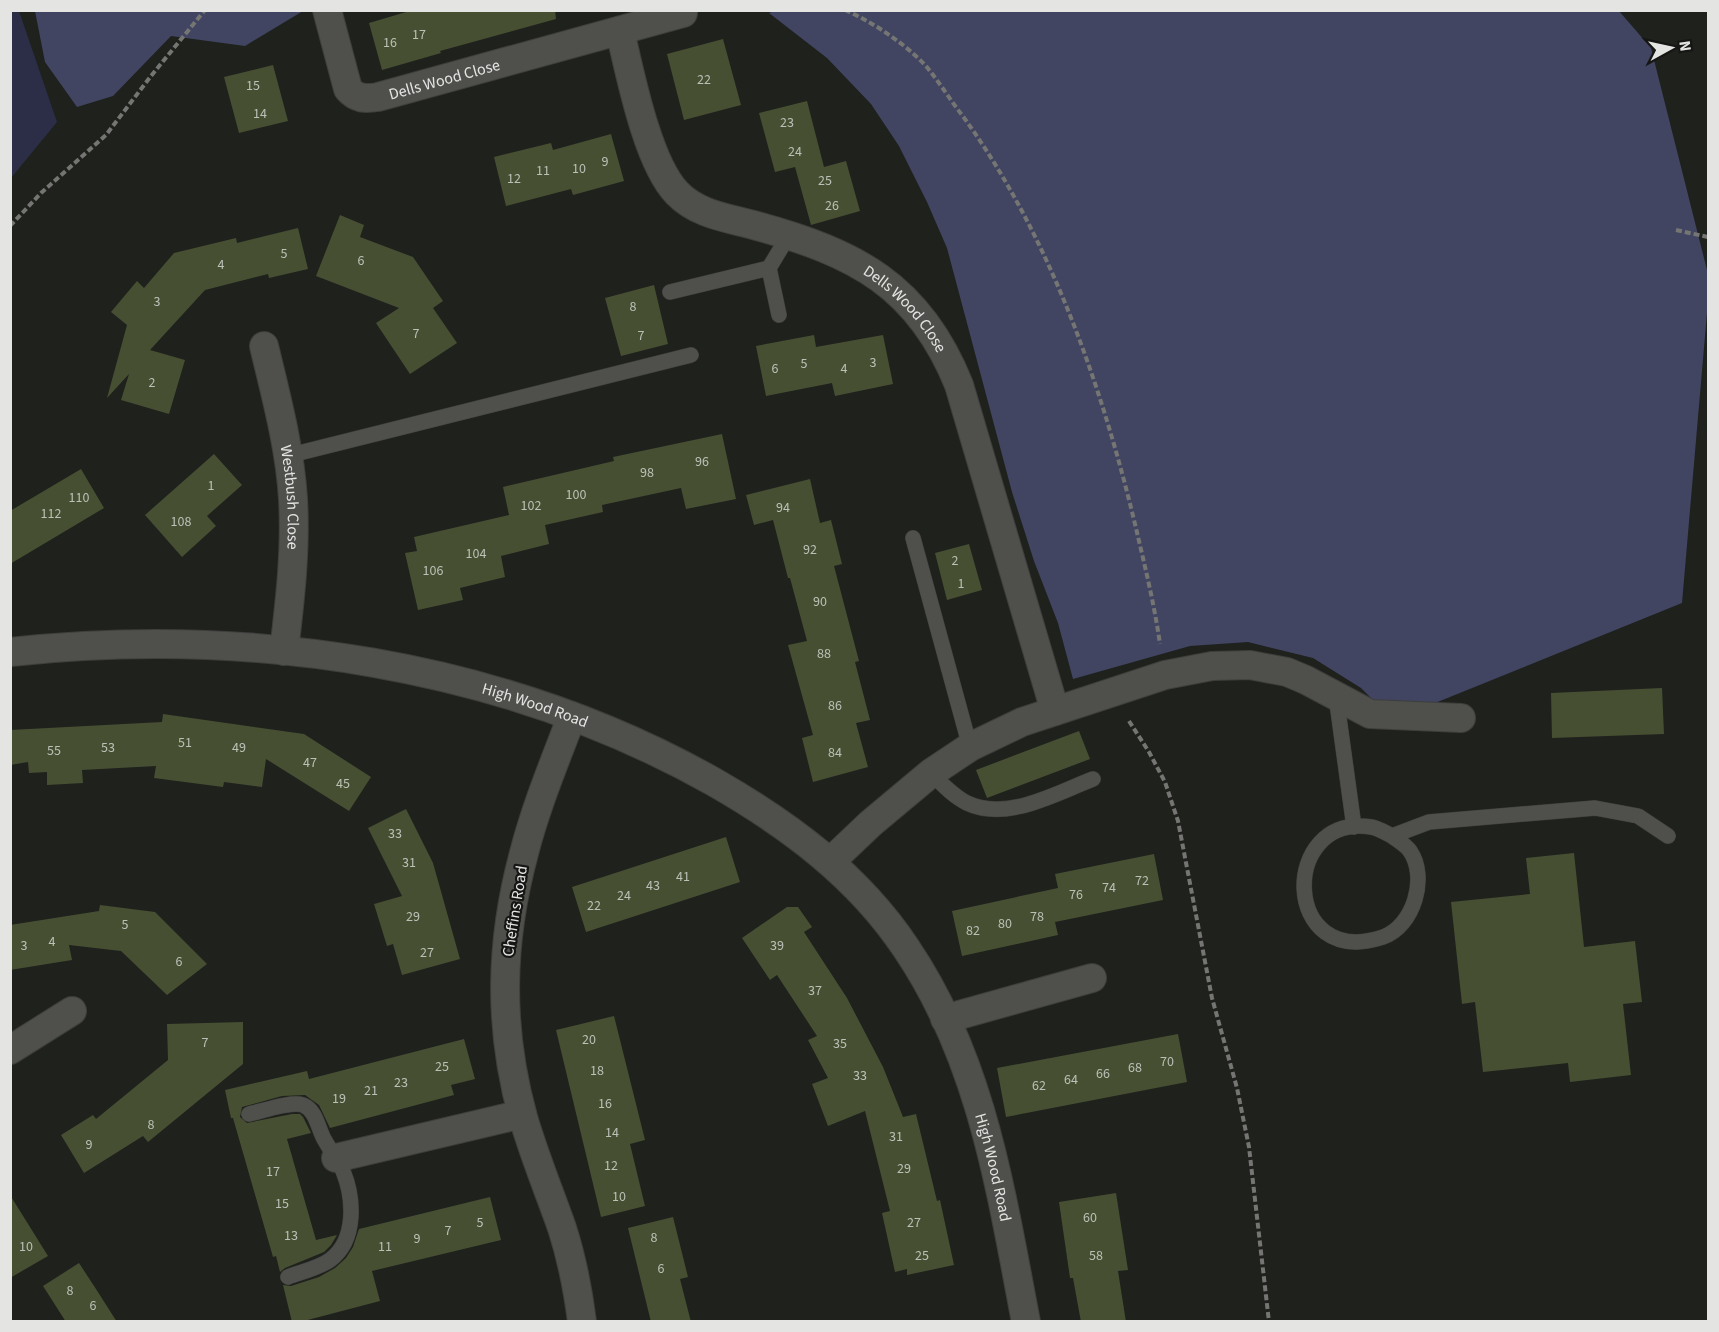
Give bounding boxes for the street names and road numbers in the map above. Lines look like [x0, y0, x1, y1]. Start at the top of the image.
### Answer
street label: Dells Wood Close [386, 54, 502, 106]
street label: Dells Wood Close [859, 260, 952, 357]
street label: Westbush Close [275, 443, 304, 550]
street label: High Wood Road [479, 678, 591, 733]
street label: Cheffins Road [497, 864, 533, 958]
street label: High Wood Road [969, 1110, 1016, 1223]

